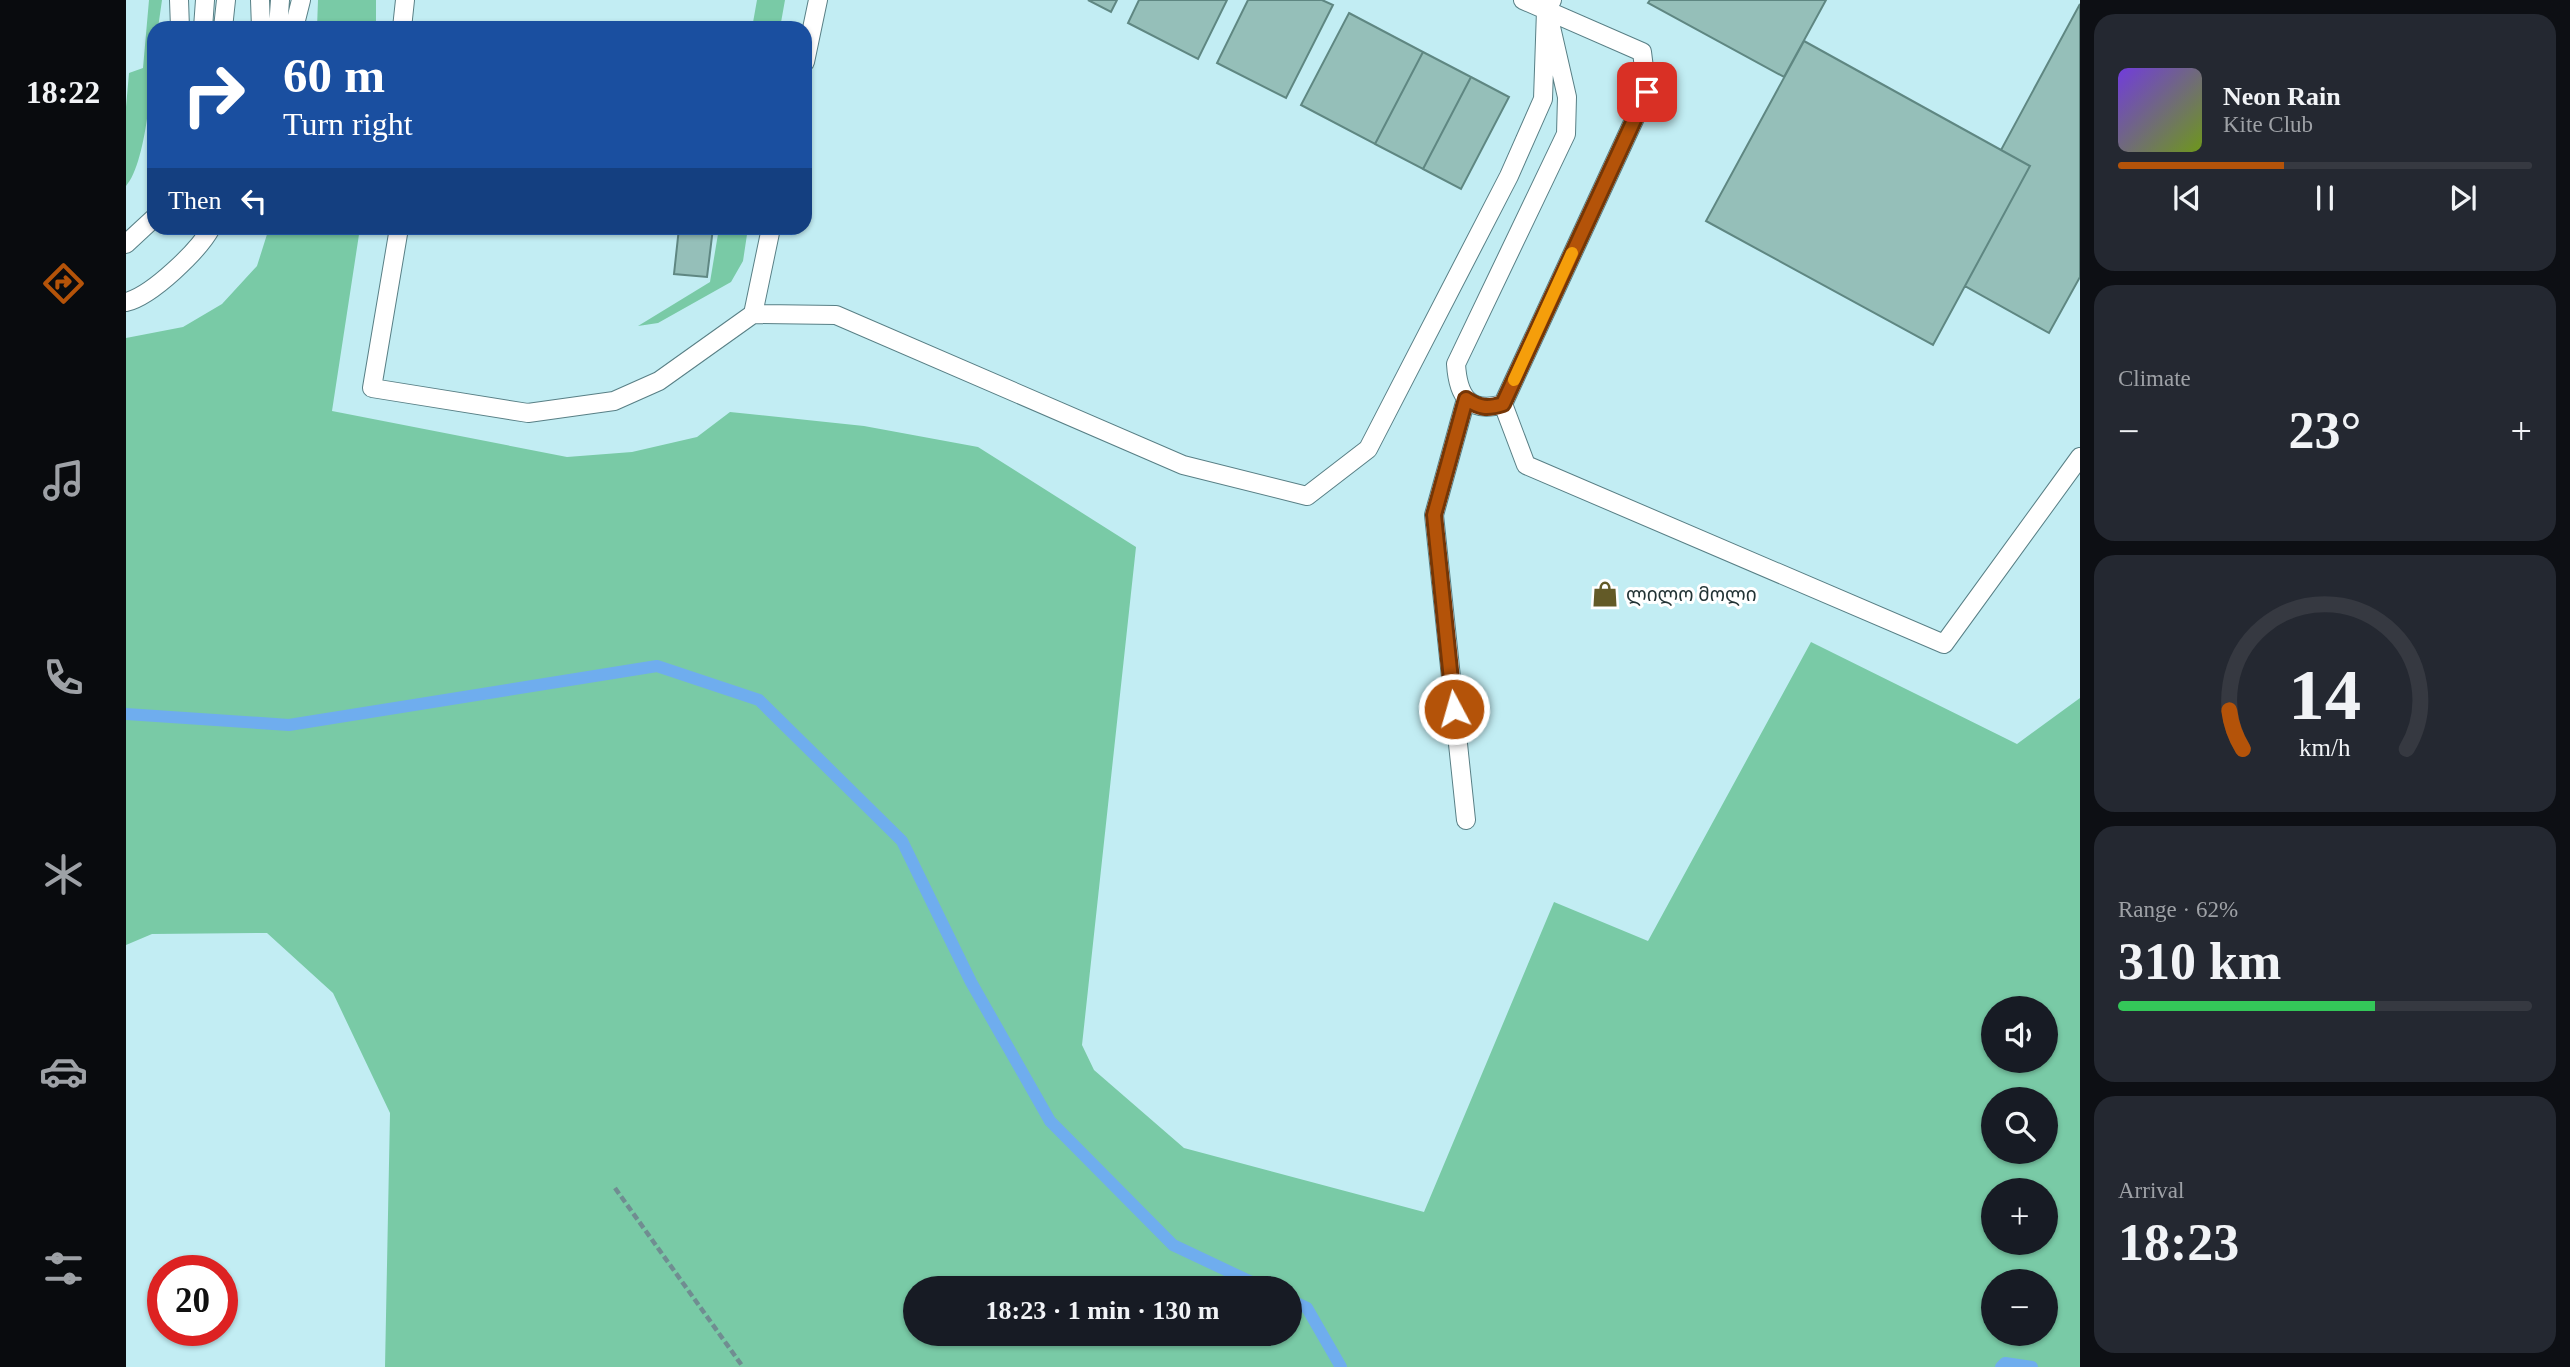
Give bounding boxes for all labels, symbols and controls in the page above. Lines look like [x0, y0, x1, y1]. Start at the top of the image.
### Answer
text: 60 m [283, 48, 385, 103]
icon: right [168, 49, 259, 140]
pin [1617, 62, 1677, 122]
icon: arrive [1628, 73, 1666, 111]
text: 18:22 [26, 74, 100, 110]
text: Neon Rain [2223, 82, 2341, 111]
text: Turn right [283, 106, 413, 142]
text: Kite Club [2223, 112, 2313, 137]
icon: previous [2168, 179, 2206, 217]
icon: pause [2306, 179, 2344, 217]
icon: next [2444, 179, 2482, 217]
icon: left [235, 182, 273, 220]
text: Then [168, 186, 221, 215]
icon: directions [39, 259, 88, 308]
text: Climate [2118, 366, 2191, 391]
text: 23° [2289, 402, 2361, 459]
text: − [2118, 410, 2139, 452]
text: + [2511, 410, 2532, 452]
icon: music [39, 456, 88, 505]
shop icon: ლილო მოლი [1590, 579, 1620, 609]
place label: ლილო მოლი [1626, 584, 1757, 607]
icon: phone [39, 653, 88, 702]
text: 14 [2289, 655, 2361, 736]
position arrow [1417, 672, 1491, 746]
text: km/h [2299, 734, 2351, 761]
icon: climate [39, 850, 88, 899]
text: Range · 62% [2118, 897, 2238, 922]
text: 310 km [2118, 933, 2281, 990]
map controls [1981, 996, 2058, 1346]
button: sound [1981, 996, 2058, 1073]
icon: car [39, 1047, 88, 1096]
button: search [1981, 1087, 2058, 1164]
button: + [1981, 1178, 2058, 1255]
text: Arrival [2118, 1178, 2184, 1203]
text: 18:23 [2118, 1214, 2239, 1271]
icon: filters [39, 1244, 88, 1293]
speed limit sign: 20 [147, 1255, 238, 1346]
button: − [1981, 1269, 2058, 1346]
text: 18:23 · 1 min · 130 m [986, 1296, 1220, 1325]

